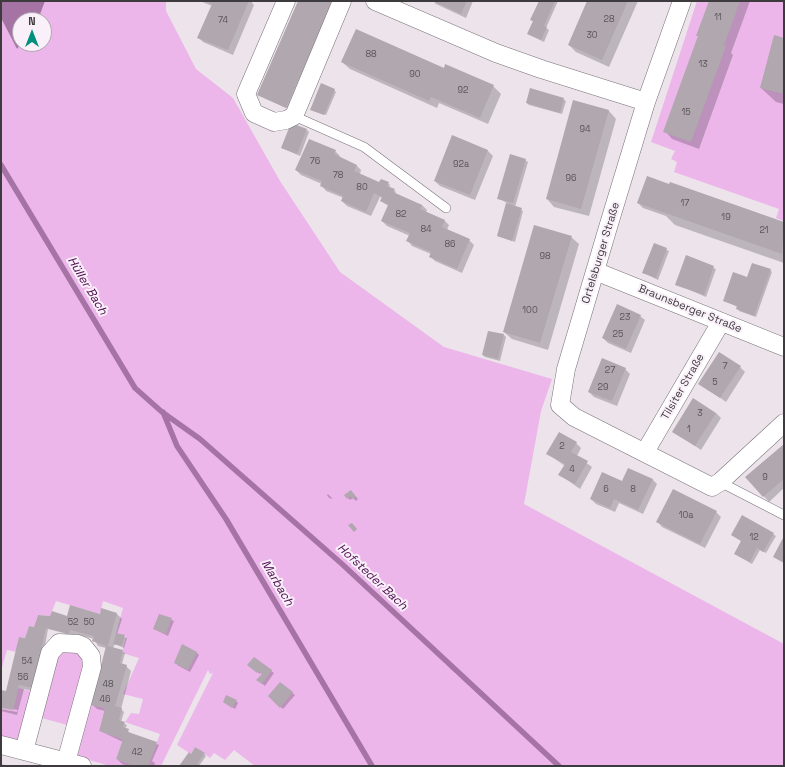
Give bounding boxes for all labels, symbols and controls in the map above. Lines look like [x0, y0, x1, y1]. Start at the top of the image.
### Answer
north arrow [12, 12, 52, 52]
house number: 11 [714, 13, 722, 23]
text: N [28, 14, 36, 28]
house number: 28 [603, 15, 615, 25]
house number: 74 [218, 16, 228, 26]
house number: 30 [586, 31, 598, 41]
house number: 88 [365, 50, 377, 60]
house number: 13 [698, 60, 708, 70]
house number: 90 [409, 70, 421, 80]
house number: 92 [458, 86, 468, 96]
house number: 15 [681, 108, 691, 118]
house number: 94 [579, 125, 591, 135]
house number: 76 [310, 157, 320, 167]
house number: 92a [453, 160, 469, 170]
house number: 78 [333, 171, 343, 181]
house number: 96 [565, 174, 577, 184]
house number: 80 [356, 183, 368, 193]
house number: 17 [681, 199, 689, 209]
street label: Ortelsburger Straße [579, 201, 623, 305]
house number: 82 [395, 210, 407, 220]
house number: 19 [721, 213, 731, 223]
house number: 84 [420, 225, 432, 235]
house number: 21 [759, 226, 769, 236]
house number: 86 [444, 240, 456, 250]
house number: 98 [539, 252, 551, 262]
water label: Hüller Bach [64, 254, 110, 318]
street label: Braunsberger Straße [636, 282, 744, 336]
house number: 100 [522, 306, 538, 316]
house number: 23 [620, 313, 630, 323]
house number: 25 [613, 330, 623, 340]
street label: Tilsiter Straße [659, 352, 707, 422]
house number: 7 [722, 362, 728, 372]
house number: 27 [605, 366, 615, 376]
house number: 5 [712, 378, 718, 388]
house number: 29 [598, 383, 608, 393]
house number: 3 [697, 409, 703, 419]
house number: 1 [687, 425, 691, 435]
house number: 2 [559, 442, 565, 452]
house number: 4 [569, 465, 575, 475]
house number: 9 [762, 473, 768, 483]
house number: 6 [603, 485, 609, 495]
house number: 8 [630, 485, 636, 495]
house number: 10a [679, 511, 693, 521]
house number: 12 [749, 533, 759, 543]
water label: Hofsteder Bach [334, 541, 410, 613]
water label: Marbach [258, 558, 296, 608]
house number: 52 [68, 618, 78, 628]
house number: 50 [83, 618, 95, 628]
house number: 54 [21, 657, 33, 667]
house number: 56 [18, 673, 28, 683]
house number: 48 [102, 680, 114, 690]
house number: 46 [99, 695, 111, 705]
house number: 42 [131, 748, 143, 758]

